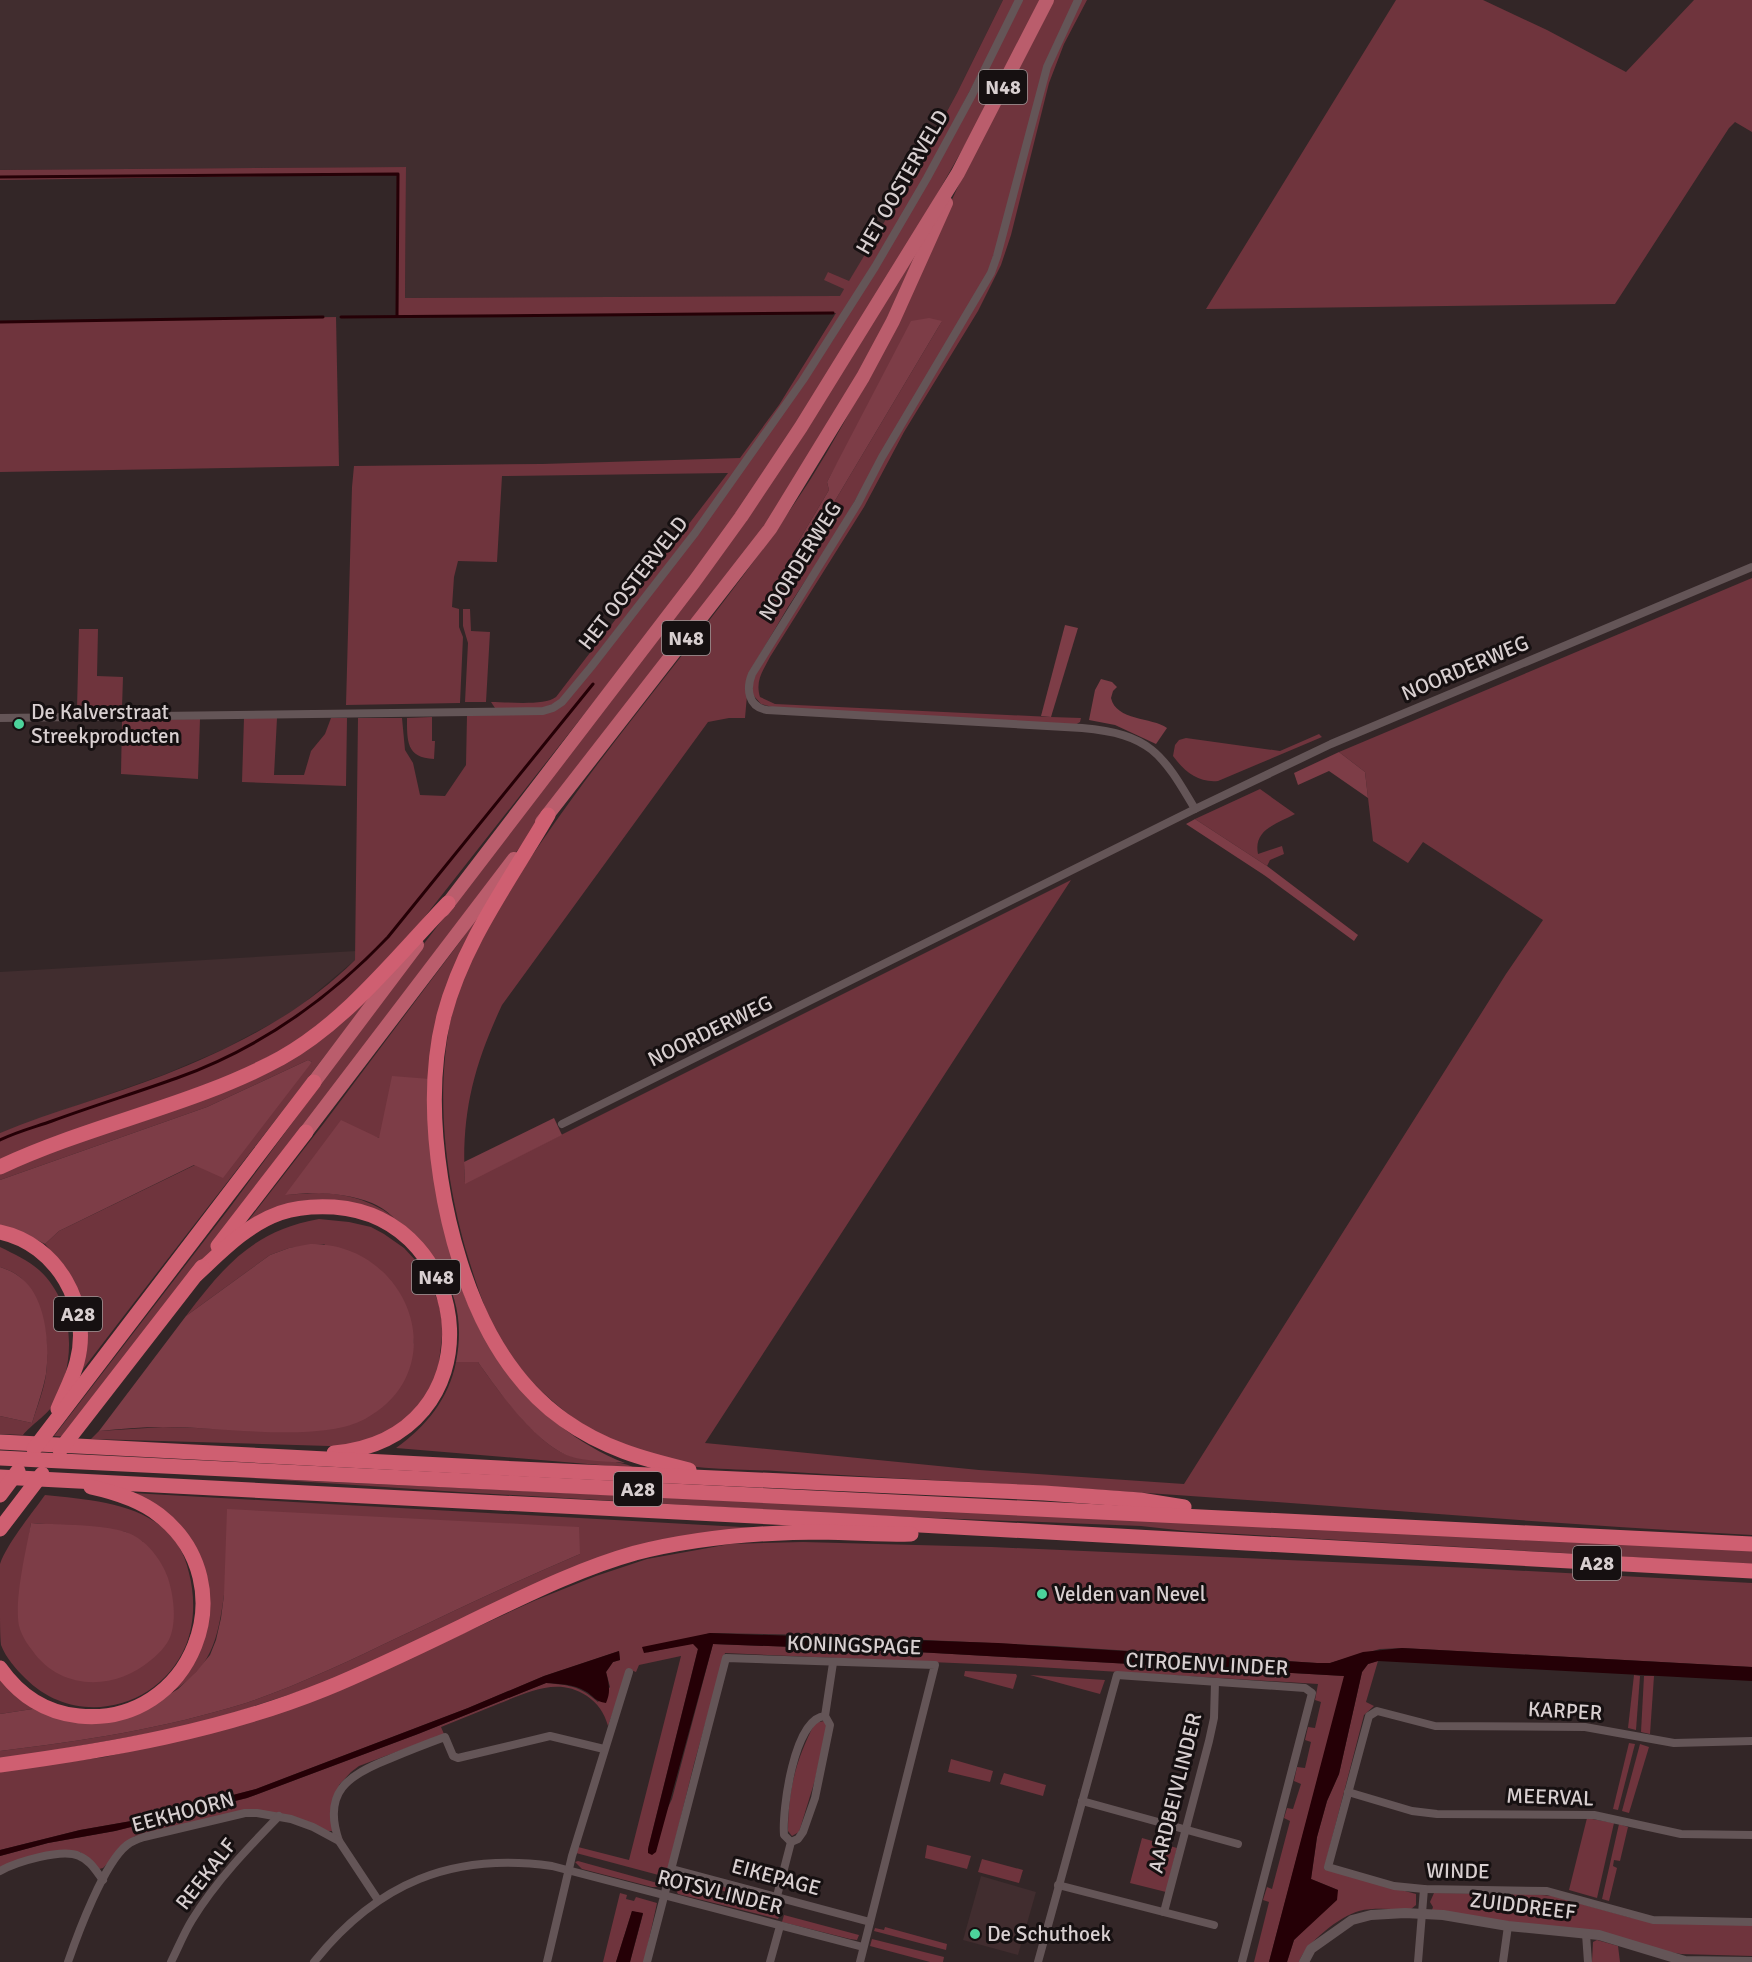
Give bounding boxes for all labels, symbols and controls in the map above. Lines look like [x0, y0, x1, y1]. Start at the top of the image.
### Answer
road number: N48 [979, 70, 1027, 104]
street label: HET OOSTERVELD [850, 105, 954, 259]
street label: NOORDERWEG [753, 497, 847, 625]
street label: HET OOSTERVELD [573, 511, 693, 655]
road number: N48 [662, 621, 710, 655]
street label: NOORDERWEG [1398, 630, 1532, 706]
place label: De Kalverstraat Streekproducten [31, 699, 180, 749]
marker: De Kalverstraat Streekproducten [12, 717, 26, 731]
street label: NOORDERWEG [643, 990, 777, 1072]
road number: N48 [412, 1260, 460, 1294]
road number: A28 [54, 1297, 102, 1331]
road number: A28 [614, 1472, 662, 1506]
road number: A28 [1573, 1546, 1621, 1580]
place label: Velden van Nevel [1054, 1581, 1206, 1607]
marker: Velden van Nevel [1035, 1587, 1049, 1601]
street label: KONINGSPAGE [786, 1630, 922, 1660]
street label: CITROENVLINDER [1125, 1647, 1289, 1681]
street label: KARPER [1527, 1696, 1603, 1726]
street label: AARDBEIVLINDER [1143, 1710, 1207, 1876]
street label: MEERVAL [1506, 1782, 1594, 1812]
street label: EEKHOORN [129, 1786, 237, 1838]
street label: REEKALF [170, 1833, 242, 1915]
street label: EIKEPAGE [729, 1853, 823, 1901]
street label: WINDE [1426, 1857, 1490, 1885]
street label: ROTSVLINDER [655, 1864, 785, 1920]
street label: ZUIDDREEF [1469, 1887, 1578, 1925]
place label: De Schuthoek [987, 1921, 1111, 1947]
marker: De Schuthoek [968, 1927, 982, 1941]

